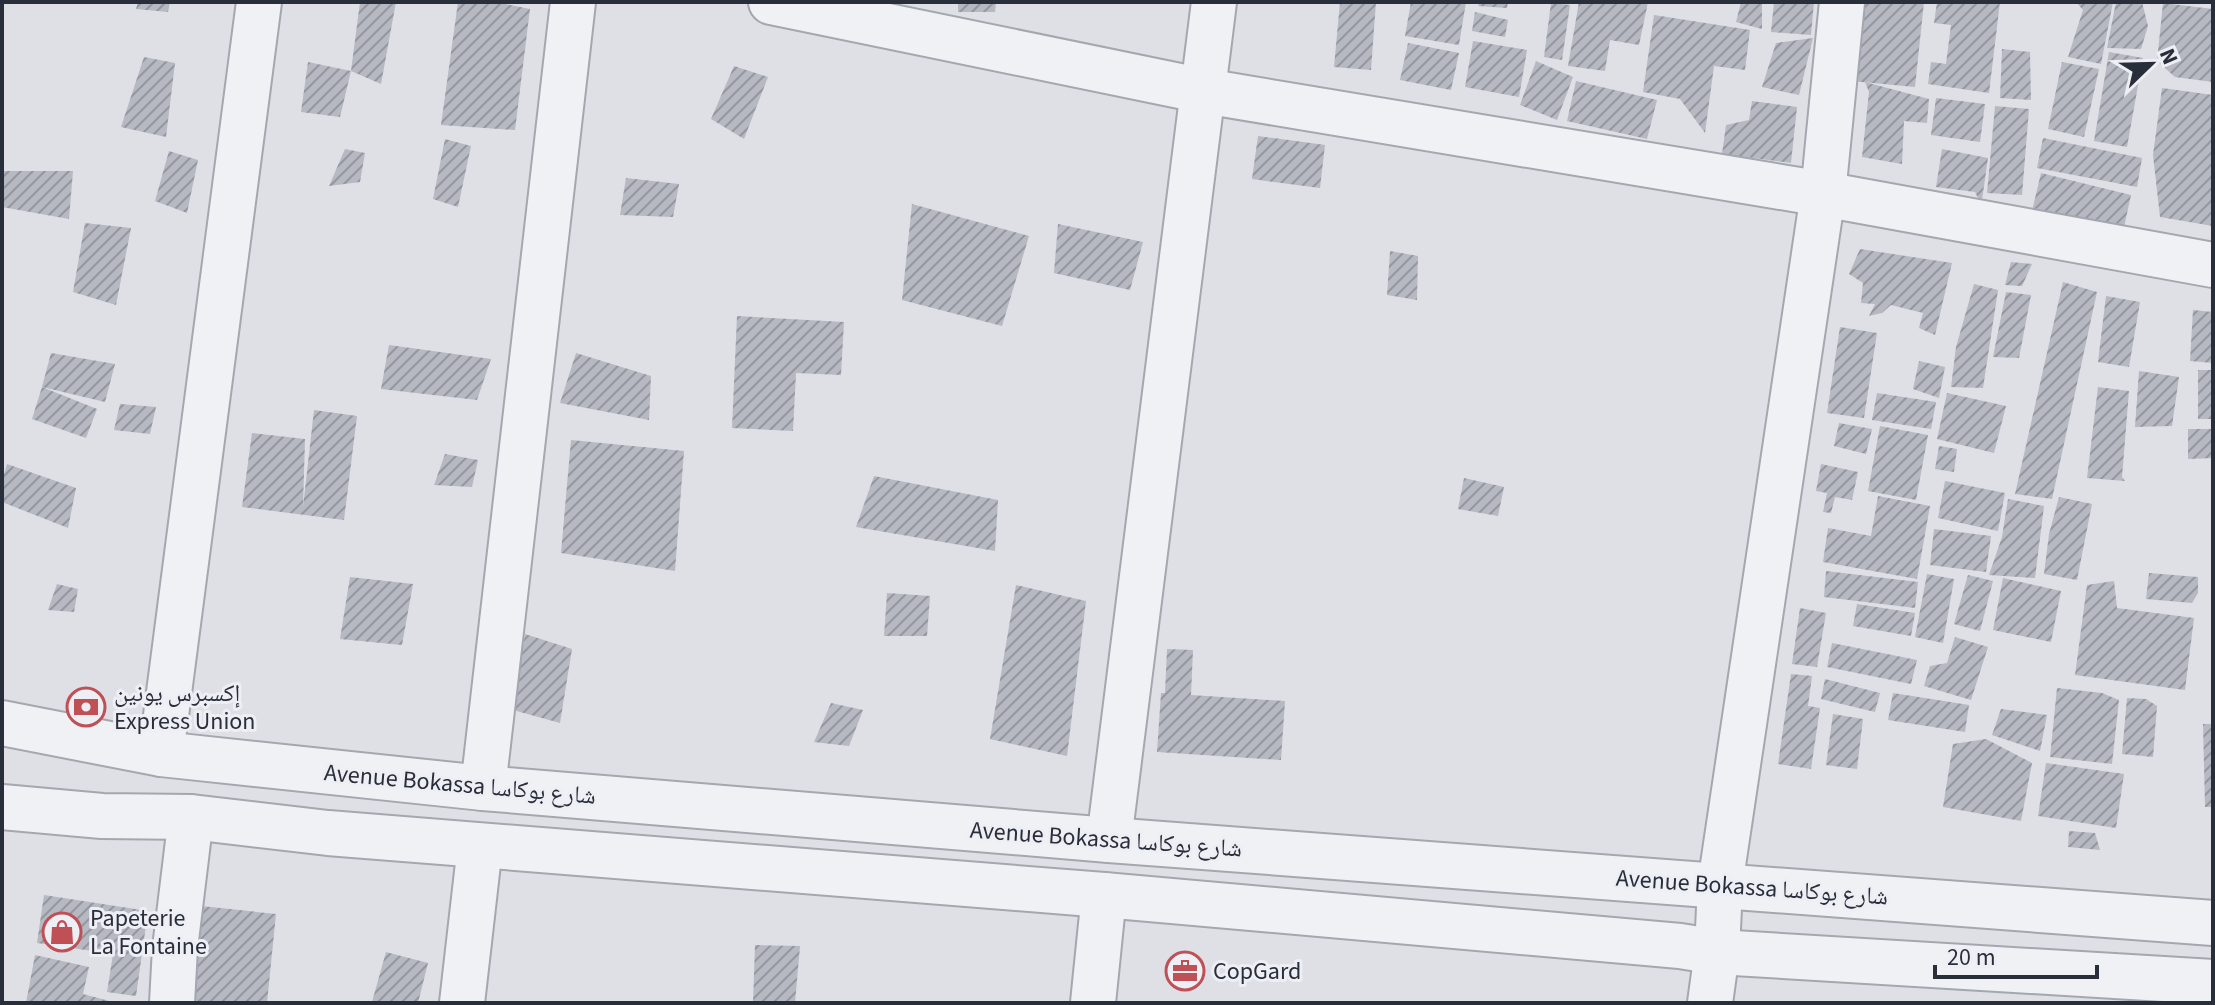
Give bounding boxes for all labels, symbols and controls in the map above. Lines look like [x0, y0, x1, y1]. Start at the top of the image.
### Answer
north arrow [2111, 24, 2191, 104]
text: N [2151, 44, 2186, 70]
place label: إكسبرس يونين Express Union [114, 676, 255, 739]
bank icon: إكسبرس يونين Express Union [65, 686, 107, 728]
street label: Avenue Bokassa شارع بوكاسا [323, 755, 597, 814]
street label: Avenue Bokassa شارع بوكاسا [969, 813, 1243, 866]
street label: Avenue Bokassa شارع بوكاسا [1615, 861, 1889, 914]
place label: Papeterie La Fontaine [90, 901, 207, 964]
shop icon: Papeterie La Fontaine [41, 911, 83, 953]
scale bar [1935, 929, 2097, 979]
text: 20 m [1947, 940, 1996, 975]
office icon: CopGard [1164, 950, 1206, 992]
place label: CopGard [1213, 954, 1301, 989]

